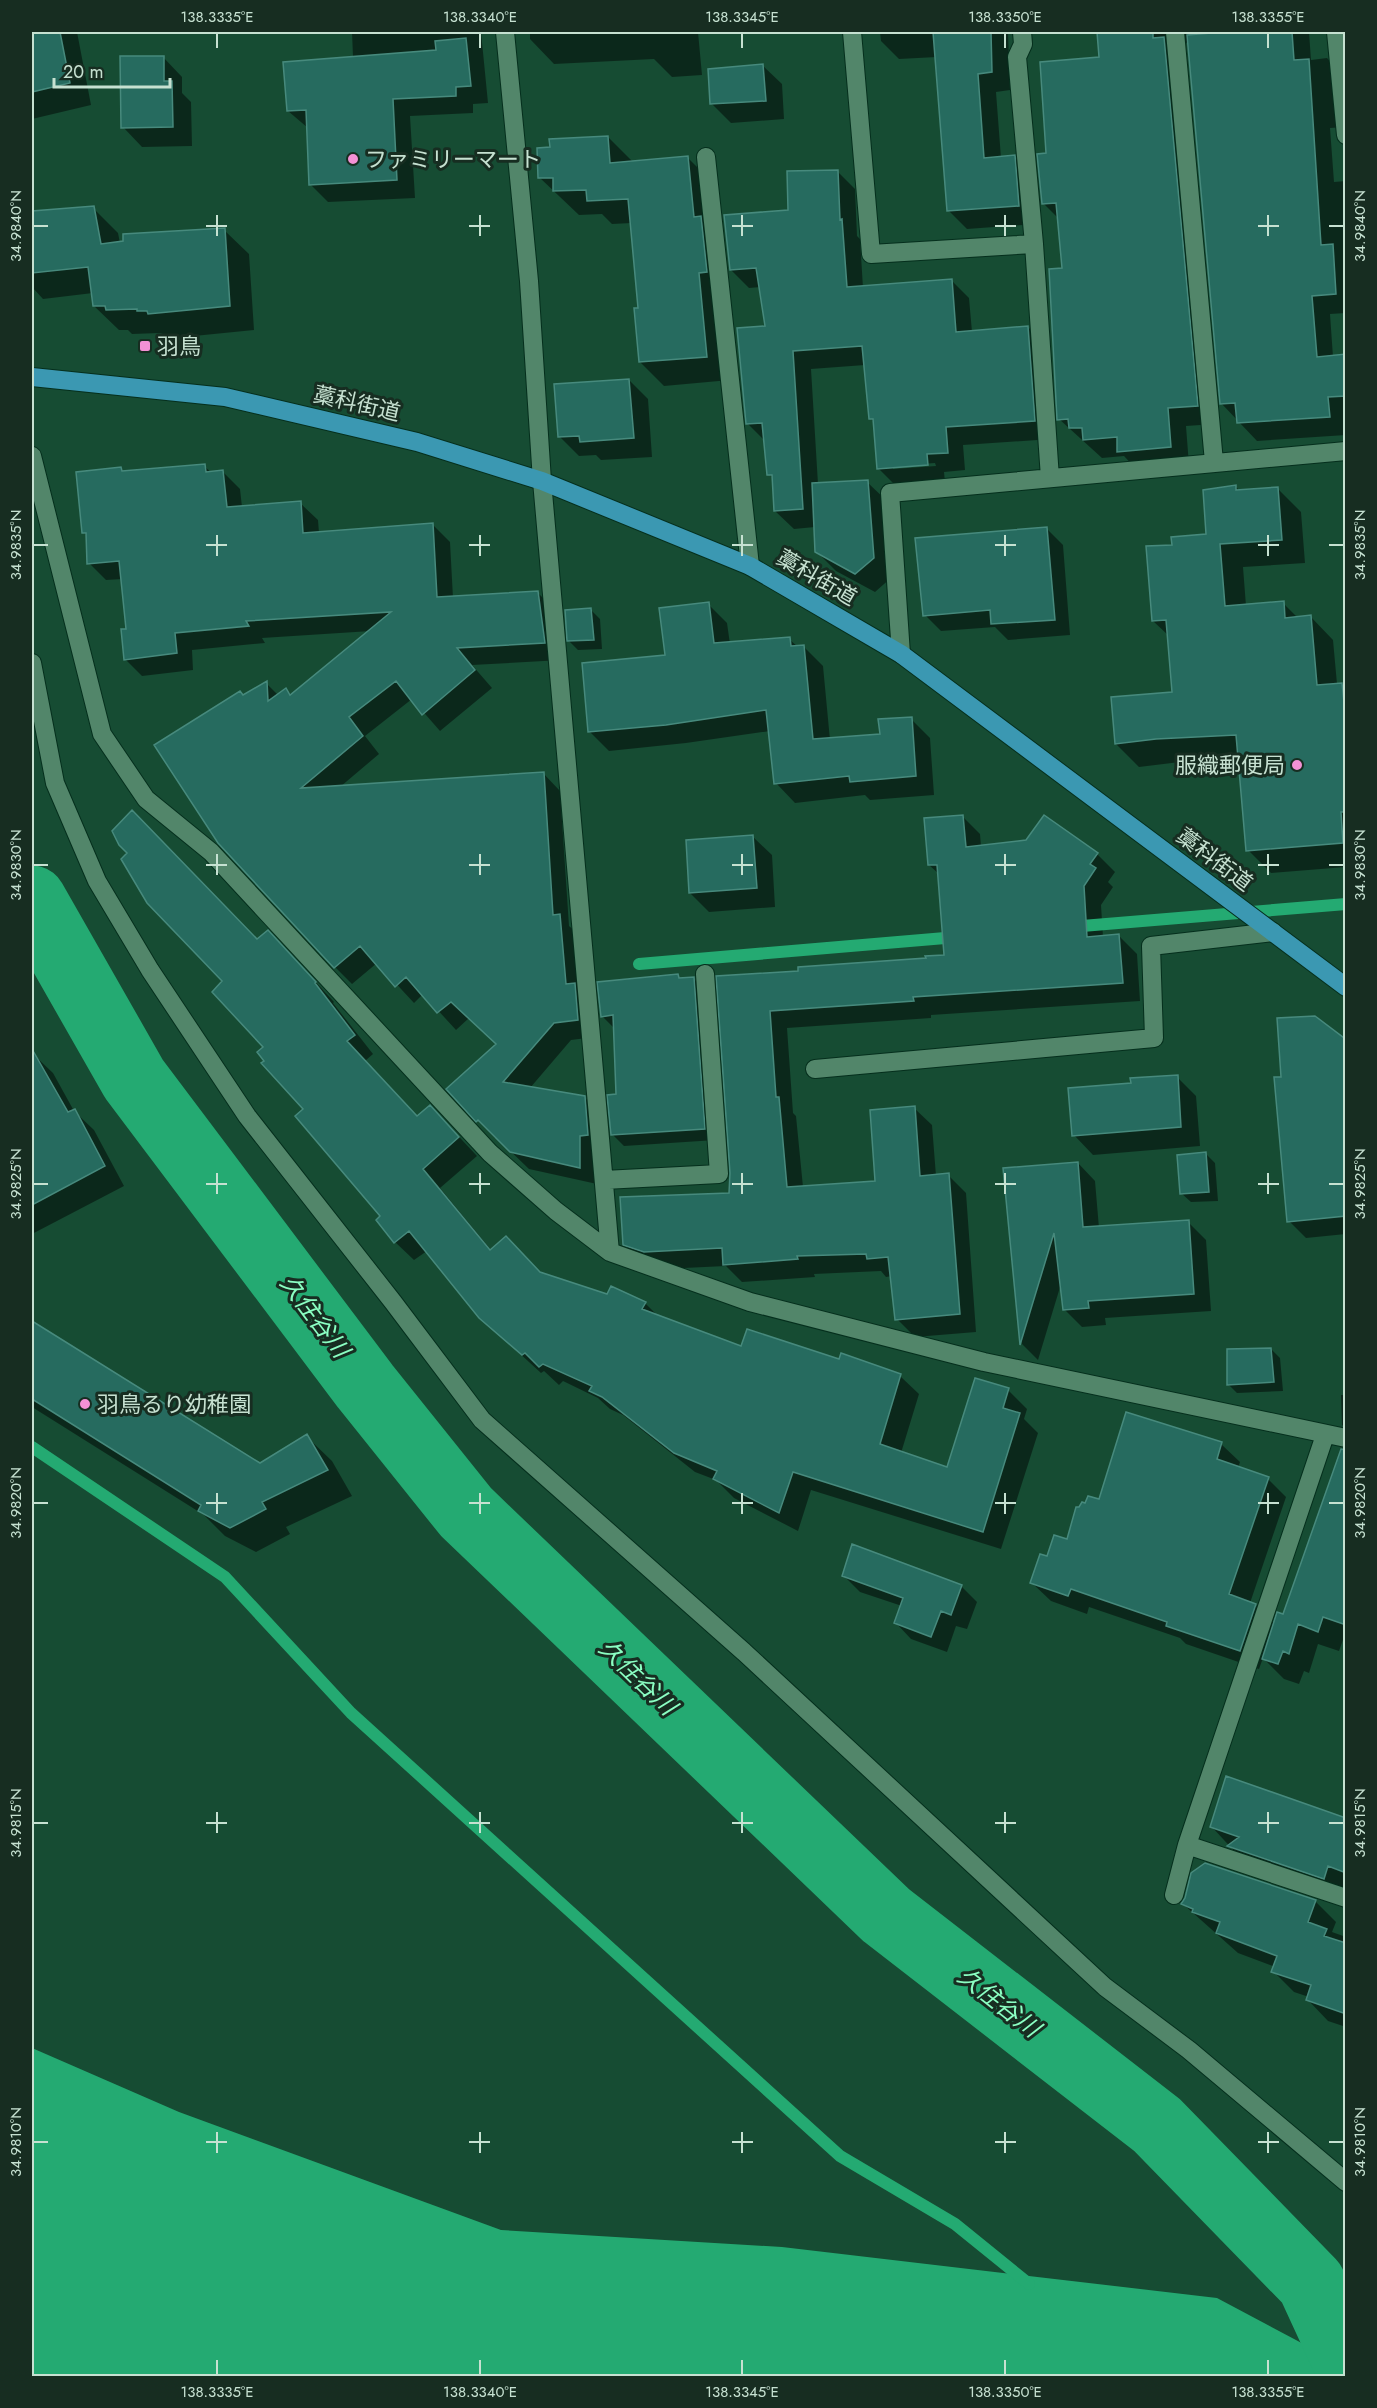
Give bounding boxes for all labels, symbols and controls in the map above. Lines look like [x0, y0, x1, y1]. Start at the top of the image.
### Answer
text: 138.3335°E [181, 6, 253, 28]
text: 138.3340°E [443, 6, 517, 28]
text: 138.3345°E [705, 6, 779, 28]
text: 138.3350°E [968, 6, 1042, 28]
text: 138.3355°E [1231, 6, 1305, 28]
scale bar [54, 51, 170, 89]
text: 20 m [63, 59, 103, 85]
place label: ファミリーマート [365, 143, 541, 175]
marker: ファミリーマート [346, 152, 360, 166]
text: 34.9840°N [5, 190, 27, 262]
text: 34.9840°N [1349, 190, 1371, 262]
place label: 羽鳥 [157, 330, 201, 362]
marker: 羽鳥 [138, 339, 152, 353]
street label: 藁科街道 [311, 378, 403, 428]
text: 34.9835°N [5, 510, 27, 580]
text: 34.9835°N [1349, 510, 1371, 580]
street label: 藁科街道 [771, 541, 863, 613]
place label: 服織郵便局 [1175, 749, 1285, 781]
marker: 服織郵便局 [1290, 758, 1304, 772]
street label: 藁科街道 [1170, 820, 1260, 898]
text: 34.9830°N [5, 829, 27, 901]
text: 34.9830°N [1349, 829, 1371, 901]
text: 34.9825°N [5, 1148, 27, 1220]
text: 34.9825°N [1349, 1148, 1371, 1220]
water label: 久住谷川 [272, 1267, 360, 1367]
place label: 羽鳥るり幼稚園 [97, 1388, 251, 1420]
marker: 羽鳥るり幼稚園 [78, 1397, 92, 1411]
text: 34.9820°N [5, 1467, 27, 1539]
text: 34.9820°N [1349, 1467, 1371, 1539]
water label: 久住谷川 [591, 1631, 687, 1725]
text: 34.9815°N [5, 1788, 27, 1858]
text: 34.9815°N [1349, 1788, 1371, 1858]
water label: 久住谷川 [950, 1959, 1050, 2047]
text: 34.9810°N [5, 2107, 27, 2177]
text: 34.9810°N [1349, 2107, 1371, 2177]
text: 138.3335°E [181, 2381, 253, 2403]
text: 138.3340°E [443, 2381, 517, 2403]
text: 138.3345°E [705, 2381, 779, 2403]
text: 138.3350°E [968, 2381, 1042, 2403]
text: 138.3355°E [1231, 2381, 1305, 2403]

